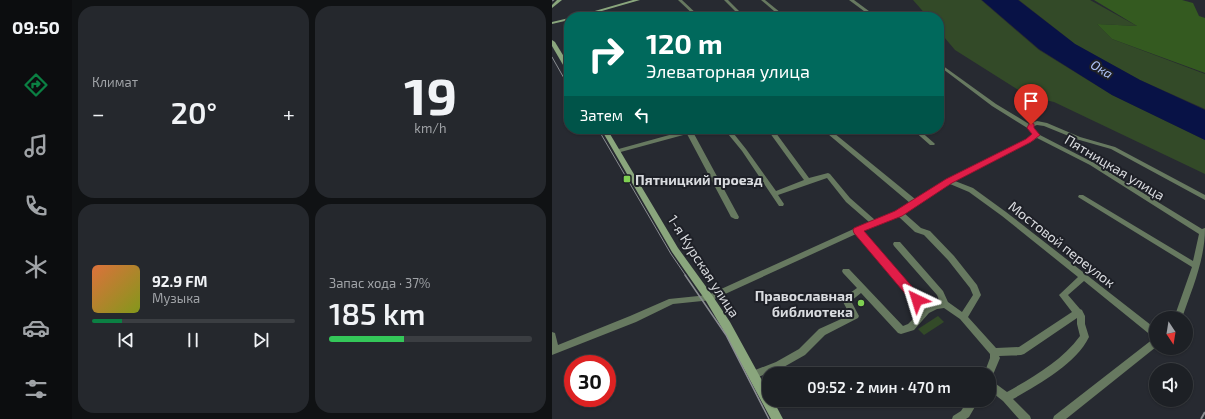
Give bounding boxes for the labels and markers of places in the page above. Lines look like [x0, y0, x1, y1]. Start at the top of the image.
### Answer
pin [1014, 84, 1048, 125]
place label: Пятницкий проезд [635, 171, 763, 188]
marker: Пятницкий проезд [622, 174, 632, 184]
place label: Православная библиотека [755, 287, 853, 320]
marker: Православная библиотека [856, 298, 866, 308]

